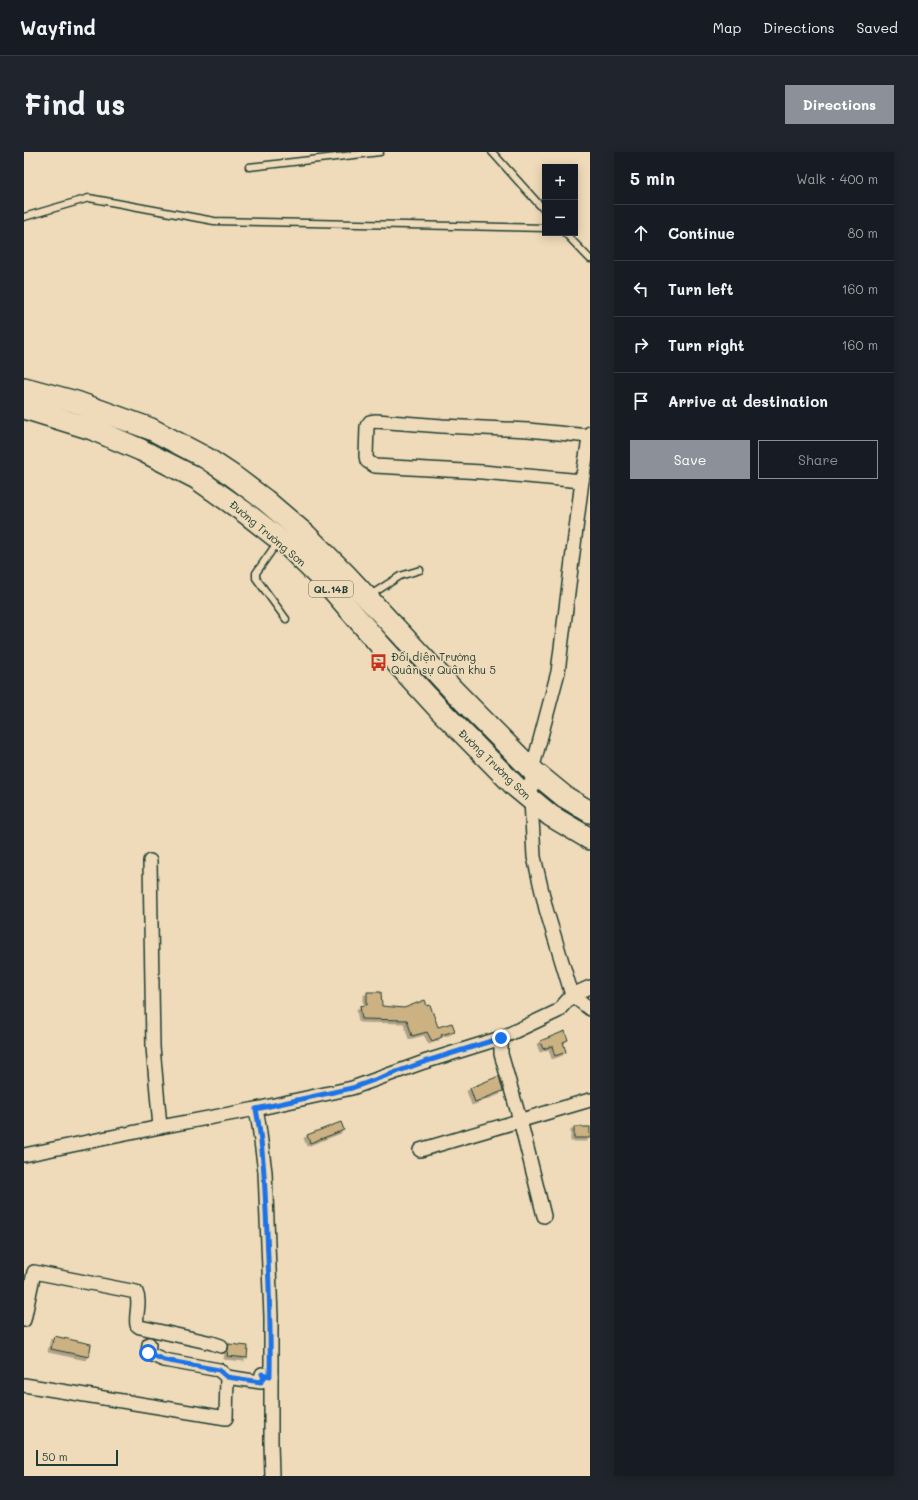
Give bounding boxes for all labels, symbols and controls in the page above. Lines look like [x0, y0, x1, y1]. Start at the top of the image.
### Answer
text: Wayfind [20, 15, 96, 40]
text: Map [713, 18, 741, 37]
text: Directions [763, 18, 834, 37]
text: Saved [856, 18, 898, 37]
button: Directions [785, 85, 894, 124]
text: Find us [24, 86, 125, 122]
map controls [542, 164, 578, 236]
button: + [542, 164, 578, 200]
text: 5 min [630, 167, 675, 189]
text: Walk · 400 m [796, 170, 878, 187]
button: − [542, 200, 578, 236]
icon: ahead [630, 222, 652, 244]
text: Continue [668, 223, 735, 243]
text: 80 m [848, 224, 878, 241]
icon: left [630, 278, 652, 300]
text: Turn left [668, 279, 733, 299]
text: 160 m [842, 280, 878, 297]
icon: right [630, 334, 652, 356]
text: Turn right [668, 335, 745, 355]
text: 160 m [842, 336, 878, 353]
icon: arrive [630, 390, 652, 412]
text: Arrive at destination [668, 391, 828, 411]
button: Save [630, 440, 750, 479]
button: Share [758, 440, 878, 479]
street label: Đường Trường Sơn [227, 497, 309, 569]
road number: QL.14B [309, 581, 353, 597]
place label: Đối diện Trường Quân sự Quân khu 5 [391, 649, 496, 677]
bus stop icon: Đối diện Trường Quân sự Quân khu 5 [368, 652, 388, 672]
street label: Đường Trường Sơn [455, 725, 535, 803]
route end [492, 1029, 510, 1047]
route start [139, 1344, 157, 1362]
scale bar [36, 1448, 118, 1467]
text: 50 m [42, 1449, 68, 1464]

